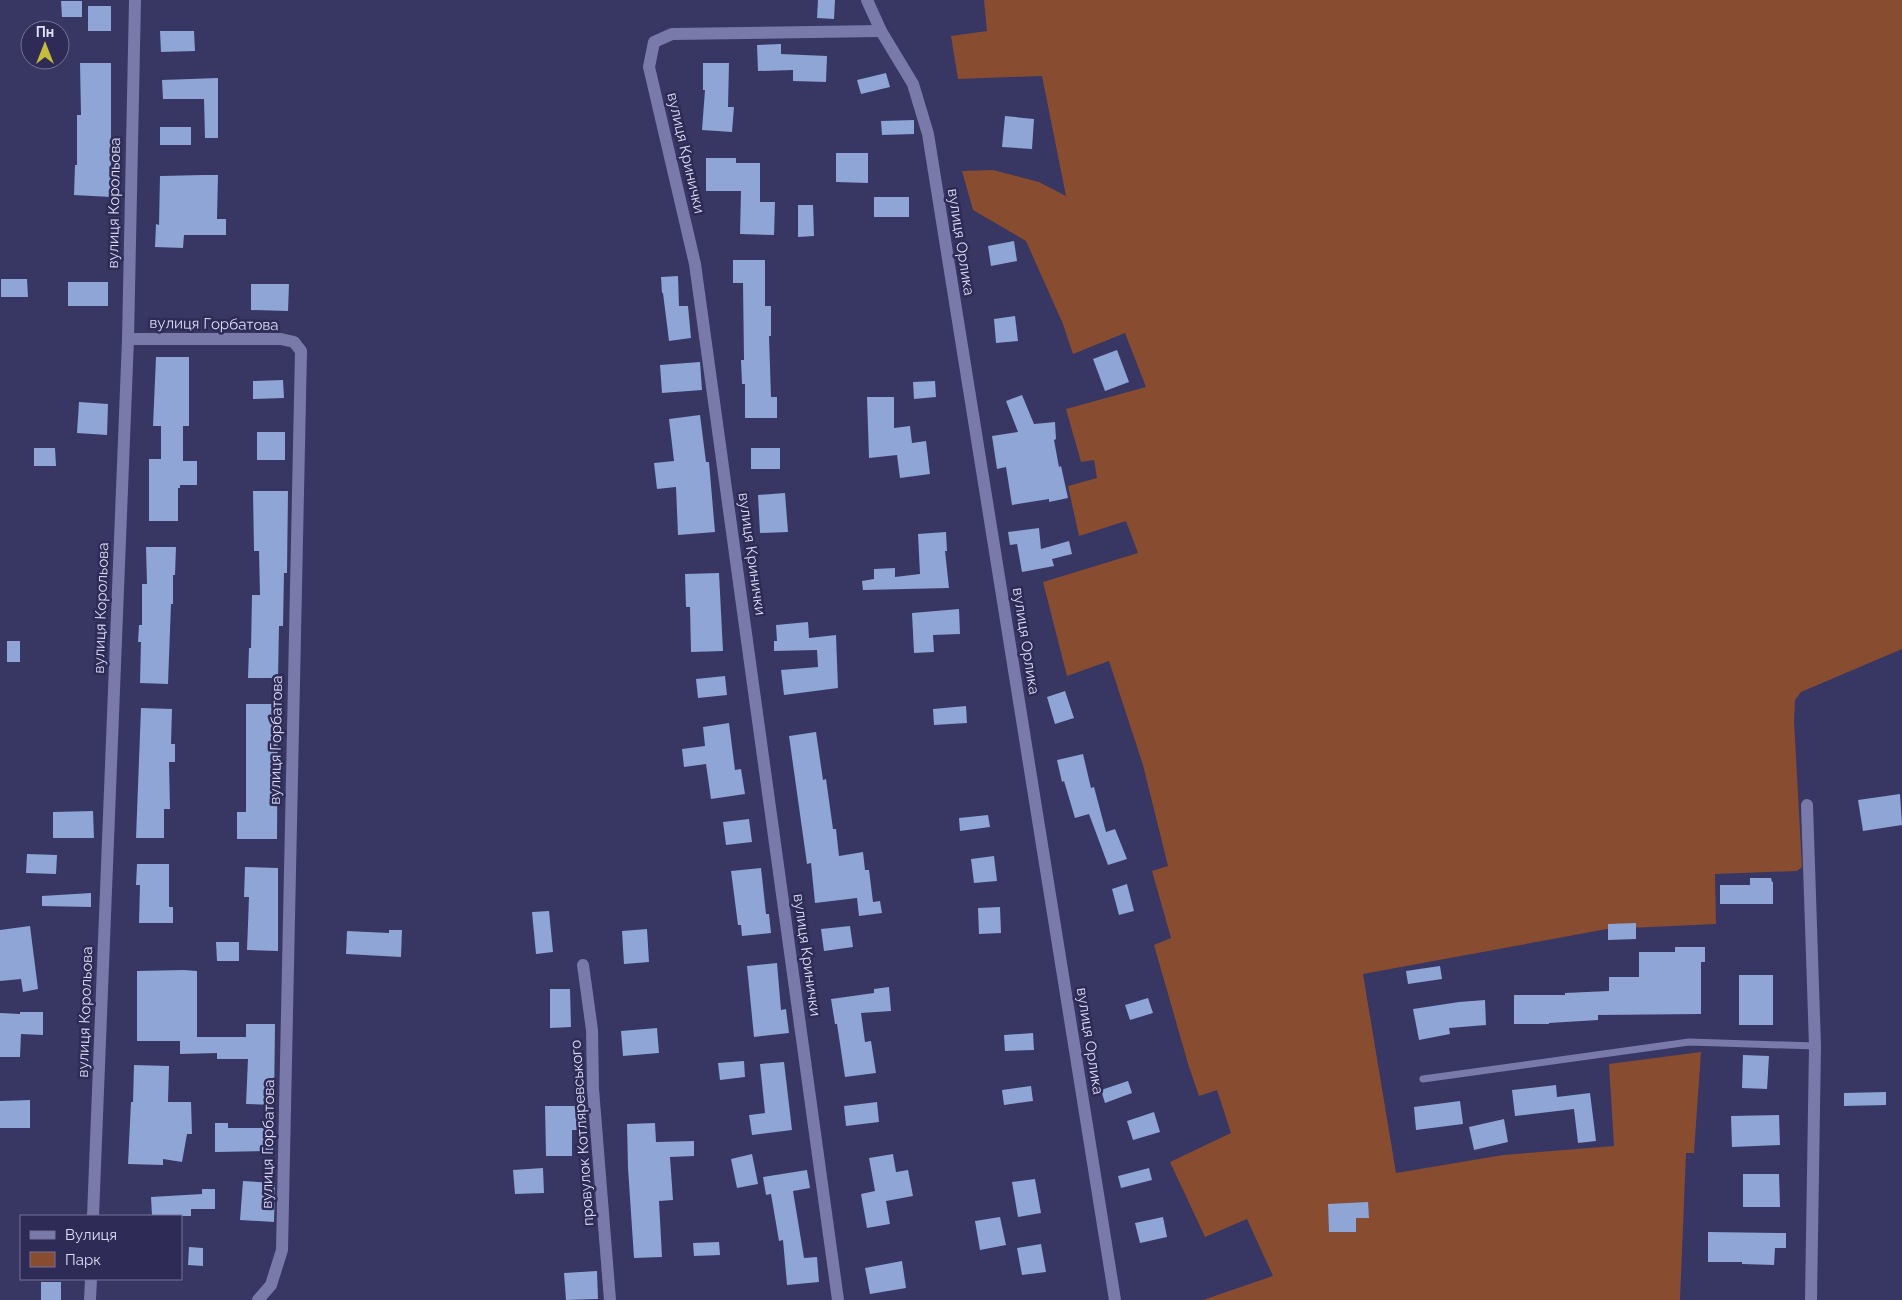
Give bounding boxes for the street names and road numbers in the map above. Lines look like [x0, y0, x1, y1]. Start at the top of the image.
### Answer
street label: вулиця Кринички [663, 91, 709, 215]
street label: вулиця Корольова [104, 137, 124, 269]
street label: вулиця Орлика [944, 187, 978, 297]
street label: вулиця Горбатова [149, 314, 279, 334]
street label: вулиця Кринички [734, 492, 770, 616]
street label: вулиця Корольова [90, 542, 112, 674]
street label: вулиця Орлика [1009, 586, 1043, 696]
street label: вулиця Горбатова [266, 675, 286, 805]
street label: вулиця Кринички [789, 893, 825, 1017]
street label: вулиця Корольова [74, 946, 96, 1078]
street label: вулиця Орлика [1073, 986, 1107, 1096]
street label: провулок Котляревського [567, 1039, 597, 1227]
street label: вулиця Горбатова [258, 1079, 278, 1209]

